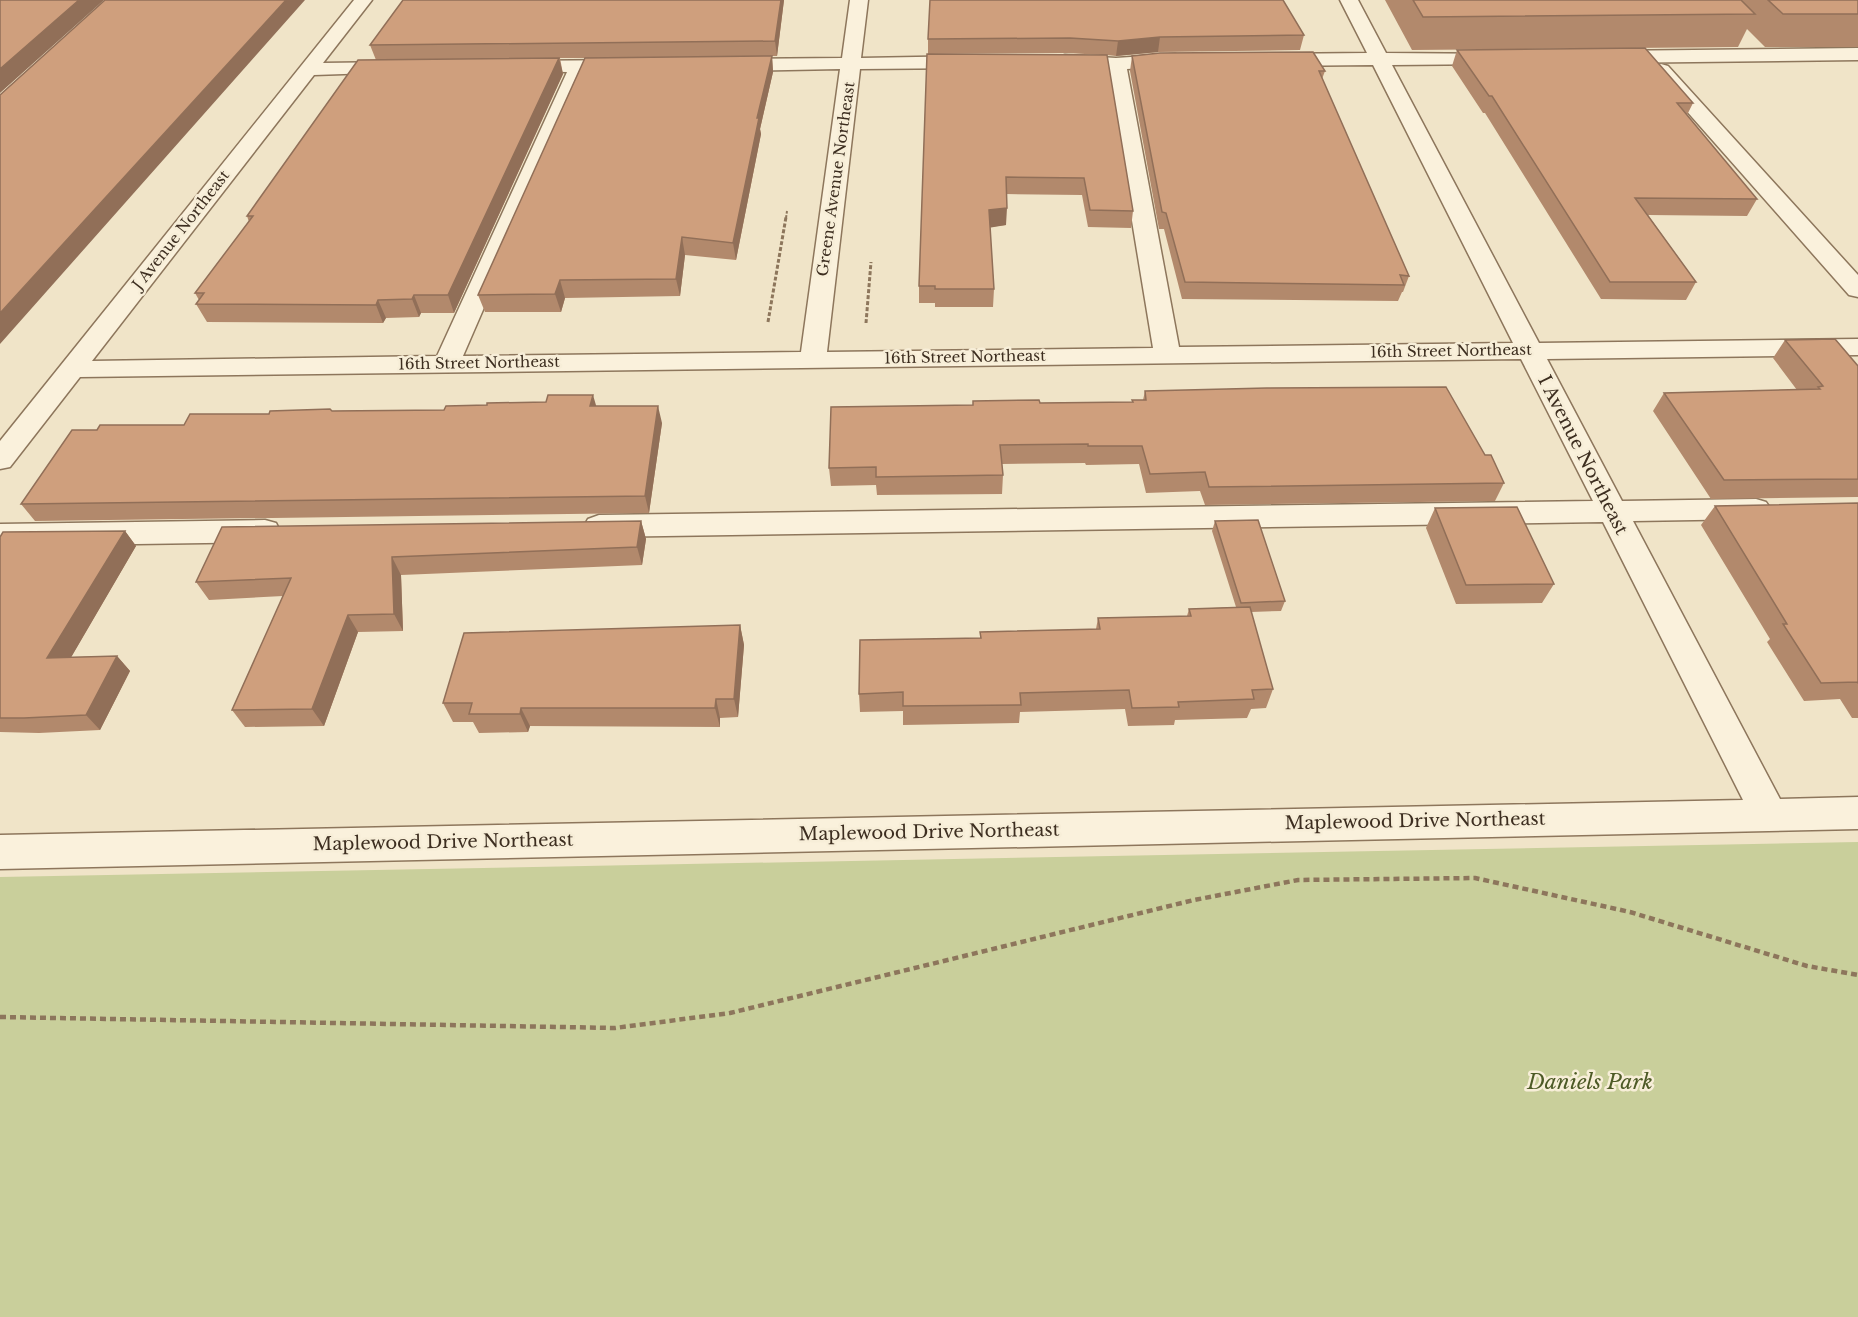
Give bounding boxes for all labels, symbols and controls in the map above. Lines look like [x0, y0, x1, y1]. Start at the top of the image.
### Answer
street label: Greene Avenue Northeast [812, 80, 859, 278]
street label: J Avenue Northeast [127, 166, 233, 295]
street label: 16th Street Northeast [1370, 340, 1532, 361]
street label: 16th Street Northeast [884, 346, 1046, 367]
street label: 16th Street Northeast [398, 352, 560, 373]
street label: I Avenue Northeast [1533, 372, 1633, 539]
street label: Maplewood Drive Northeast [1284, 808, 1546, 834]
street label: Maplewood Drive Northeast [798, 819, 1060, 845]
street label: Maplewood Drive Northeast [312, 829, 574, 855]
park label: Daniels Park [1526, 1069, 1653, 1095]

